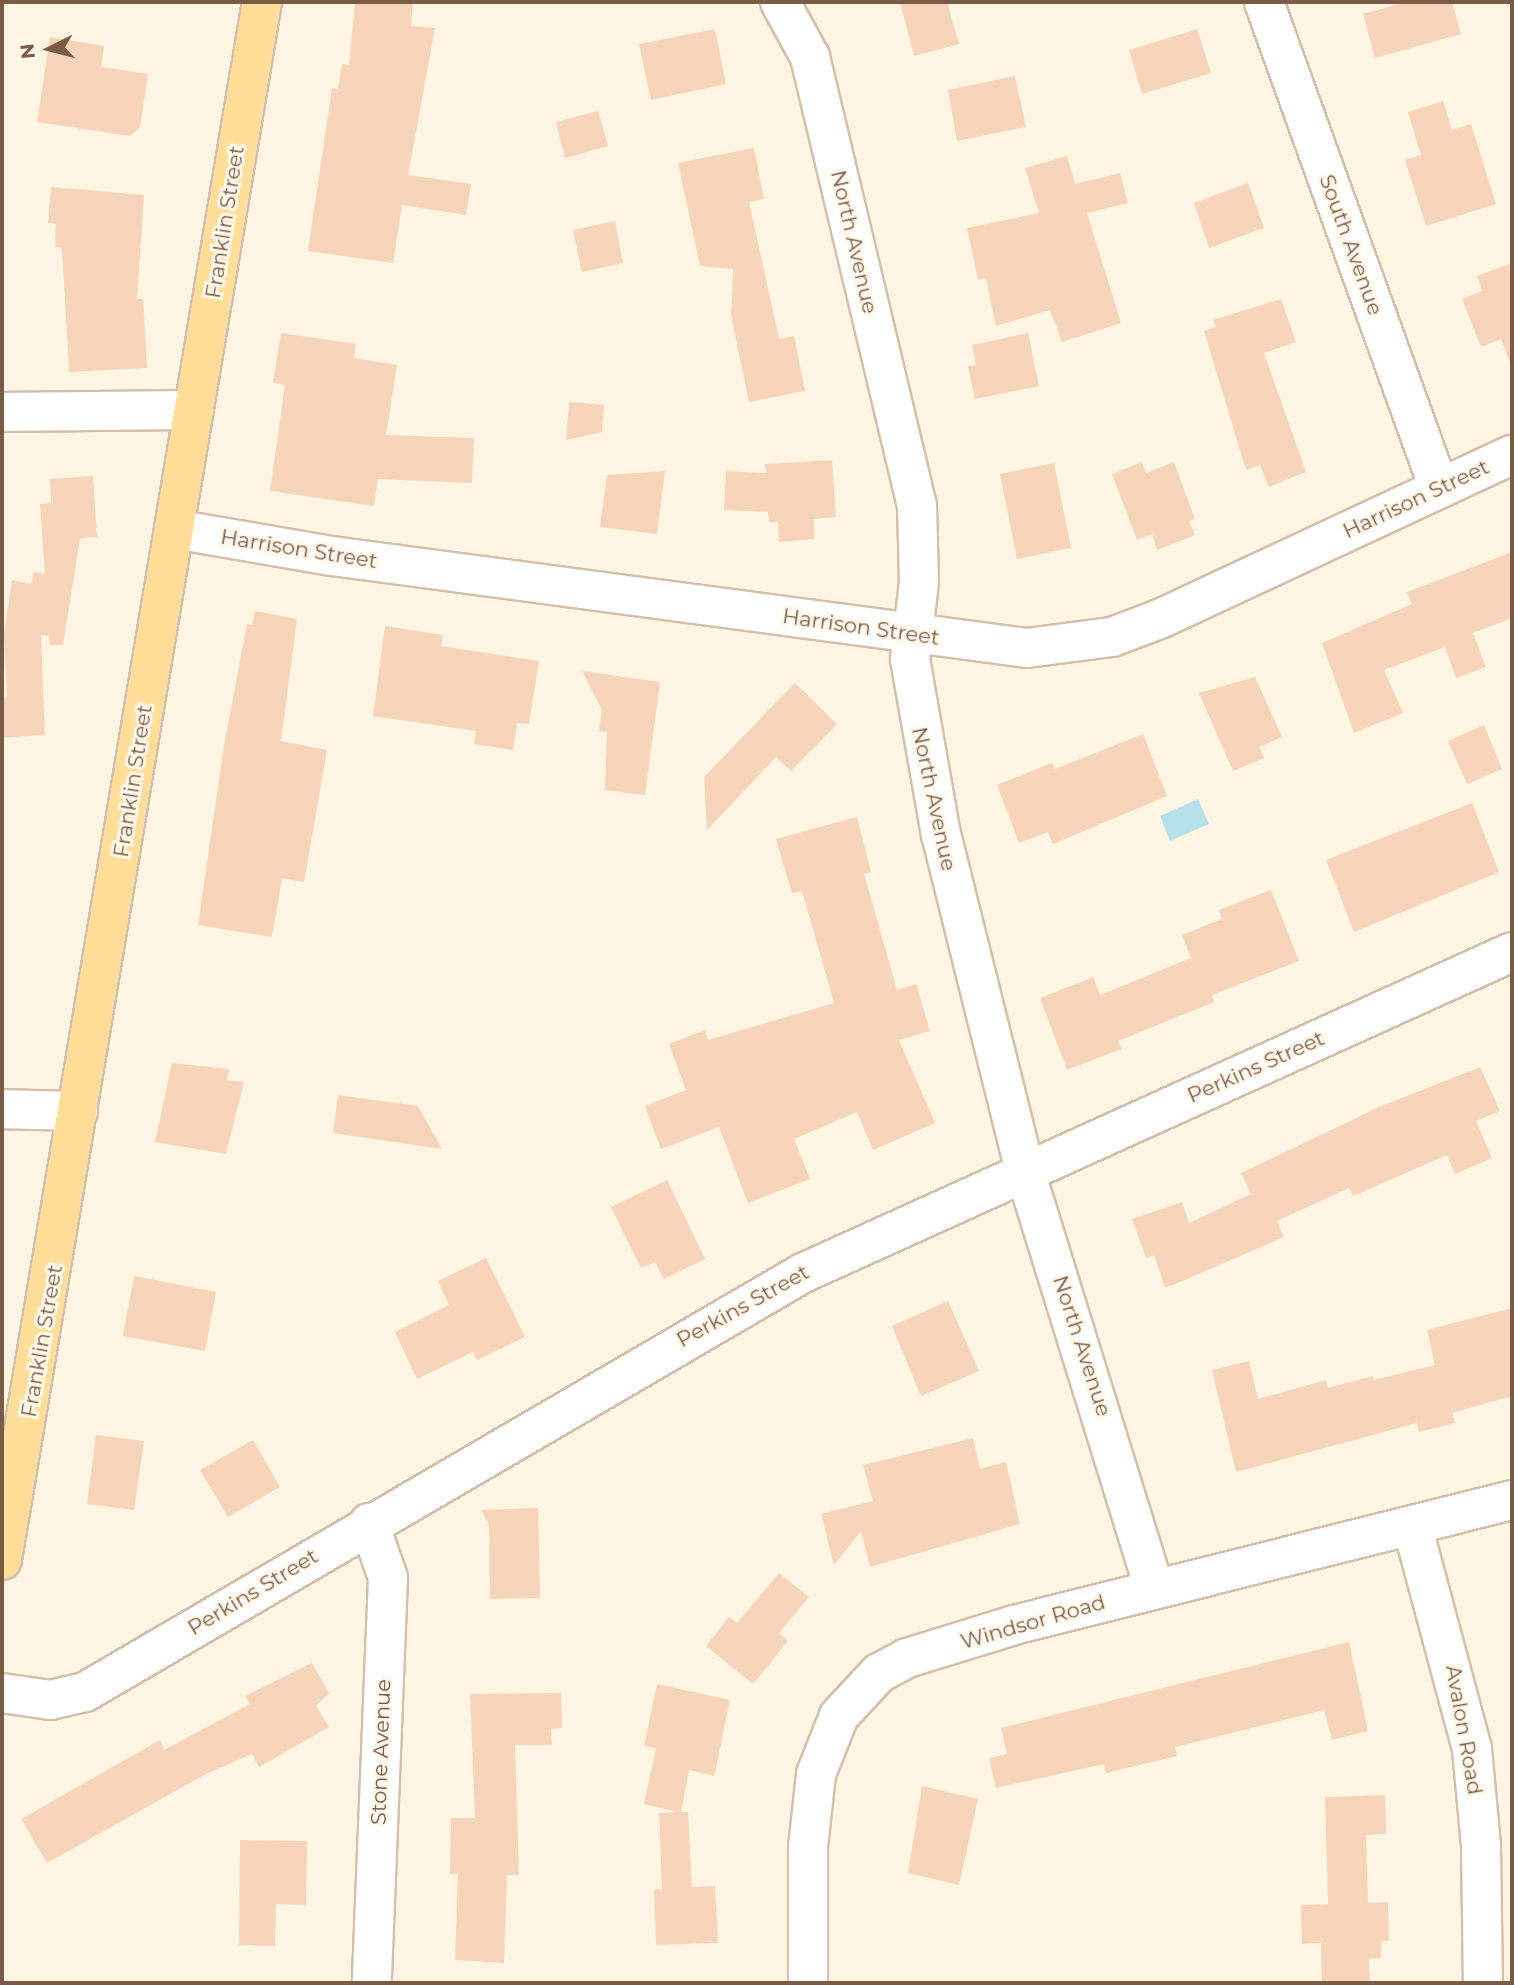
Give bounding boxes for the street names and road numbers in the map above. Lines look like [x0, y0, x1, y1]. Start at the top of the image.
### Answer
street label: Franklin Street [200, 144, 250, 300]
street label: North Avenue [825, 168, 883, 316]
street label: South Avenue [1314, 171, 1388, 319]
street label: Harrison Street [1339, 454, 1493, 544]
street label: Harrison Street [219, 524, 379, 574]
street label: Harrison Street [781, 604, 941, 650]
street label: Franklin Street [108, 703, 158, 859]
street label: North Avenue [906, 725, 962, 873]
street label: Perkins Street [1184, 1026, 1328, 1108]
street label: Perkins Street [672, 1259, 814, 1353]
street label: Franklin Street [16, 1263, 68, 1419]
street label: North Avenue [1047, 1272, 1117, 1420]
street label: Perkins Street [183, 1543, 323, 1641]
street label: Windsor Road [958, 1589, 1108, 1655]
street label: Avalon Road [1440, 1663, 1488, 1797]
street label: Stone Avenue [366, 1679, 396, 1825]

